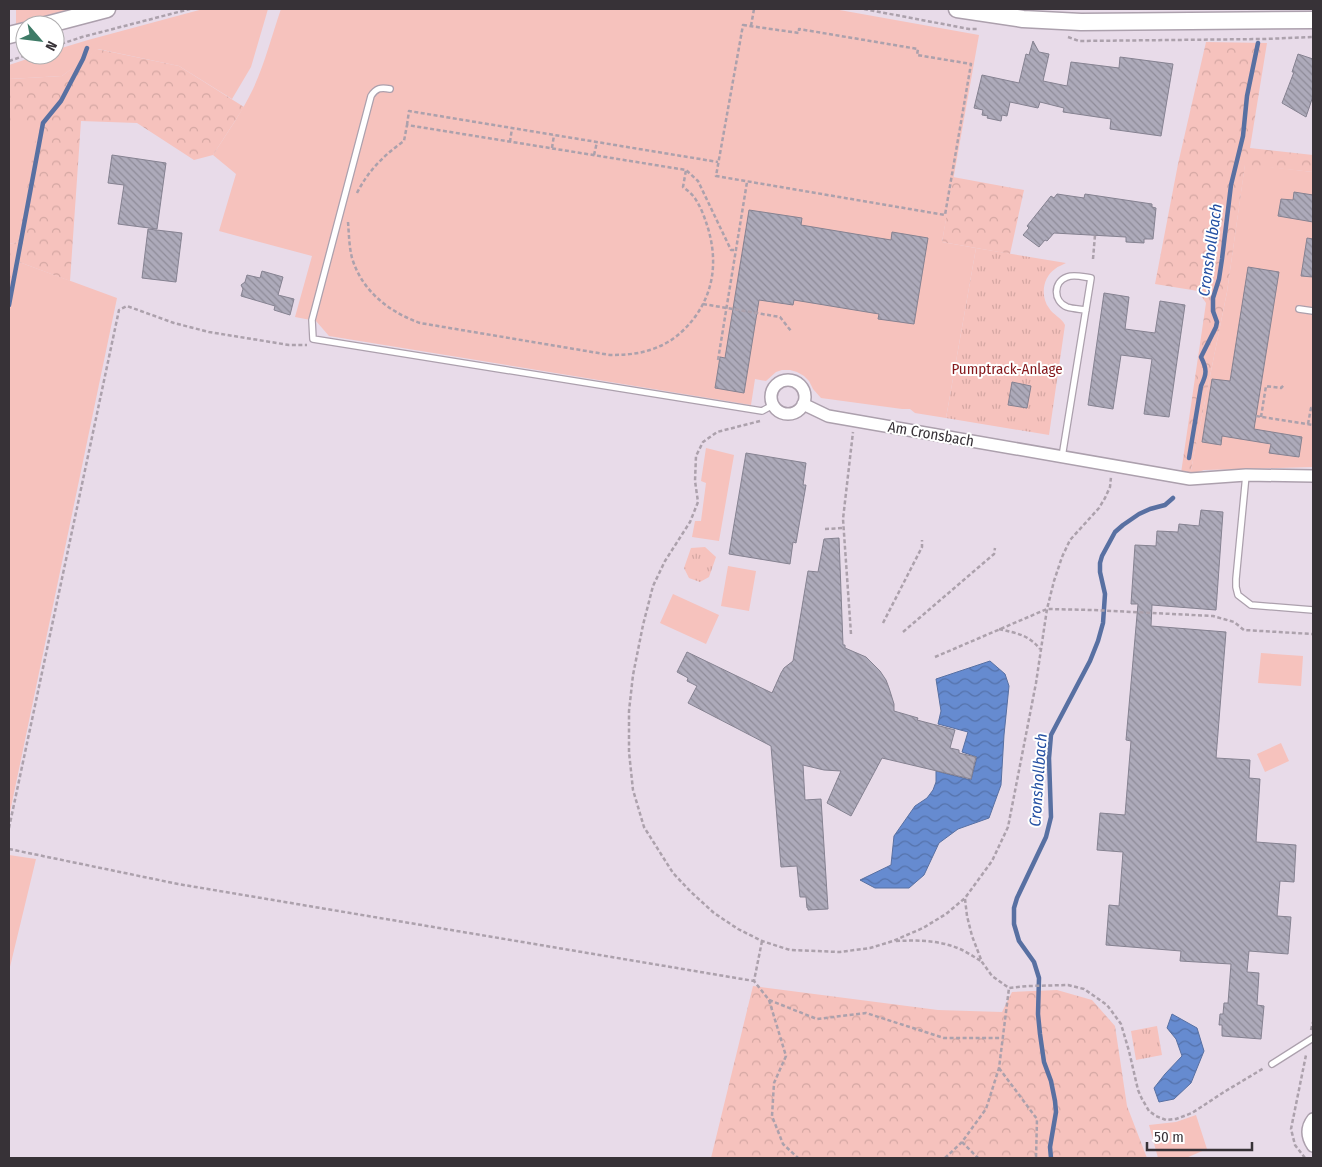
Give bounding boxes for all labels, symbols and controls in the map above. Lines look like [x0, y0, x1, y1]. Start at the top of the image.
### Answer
north arrow [15, 15, 65, 65]
text: N [42, 38, 61, 54]
water label: Cronshollbach [1194, 202, 1226, 298]
park label: Pumptrack-Anlage [951, 360, 1063, 378]
street label: Am Cronsbach [887, 418, 975, 450]
water label: Cronshollbach [1025, 733, 1051, 827]
scale bar [1147, 1120, 1252, 1152]
text: 50 m [1154, 1128, 1184, 1146]

